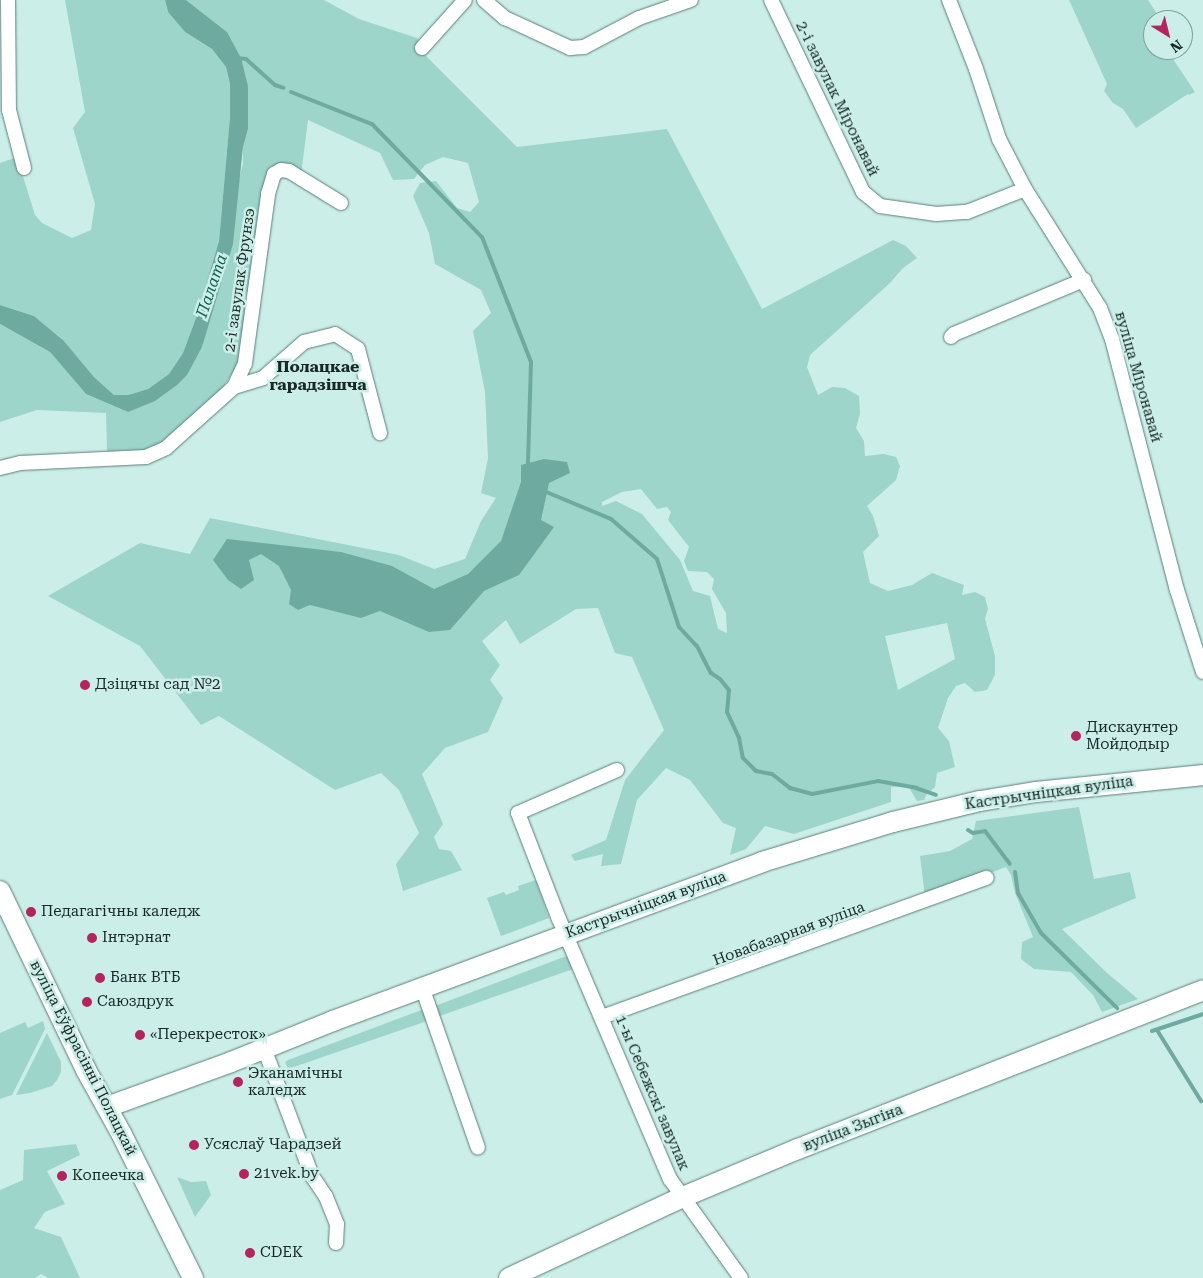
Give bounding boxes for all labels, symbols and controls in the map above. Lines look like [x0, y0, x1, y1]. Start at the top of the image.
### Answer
north arrow [1143, 10, 1193, 60]
street label: 2-і завулак Міронавай [792, 19, 882, 179]
text: N [1167, 37, 1185, 56]
street label: 2-і завулак Фрунзэ [221, 207, 259, 353]
water label: Палата [192, 252, 232, 320]
street label: вуліца Міронавай [1111, 309, 1165, 445]
district label: Полацкае гарадзішча [269, 357, 367, 395]
place label: Дзіцячы сад №2 [95, 676, 220, 694]
marker: Дзіцячы сад №2 [79, 679, 91, 691]
place label: Дискаунтер Мойдодыр [1086, 718, 1178, 753]
marker: Дискаунтер Мойдодыр [1070, 730, 1082, 742]
street label: Кастрычніцкая вуліца [964, 772, 1134, 814]
street label: Кастрычніцкая вуліца [563, 868, 729, 942]
street label: Новабазарная вуліца [711, 898, 867, 970]
place label: Педагагічны каледж [41, 903, 200, 921]
marker: Педагагічны каледж [25, 906, 37, 918]
place label: Інтэрнат [102, 929, 171, 947]
marker: Інтэрнат [86, 932, 98, 944]
street label: вуліца Еўфрасінні Полацкай [26, 957, 140, 1159]
place label: Банк ВТБ [110, 969, 180, 987]
marker: Банк ВТБ [94, 972, 106, 984]
place label: Саюздрук [97, 993, 174, 1011]
marker: Саюздрук [81, 996, 93, 1008]
street label: 1-ы Себежскі завулак [611, 1013, 693, 1173]
place label: «Перекресток» [150, 1026, 266, 1044]
marker: «Перекресток» [134, 1029, 146, 1041]
place label: Эканамічны каледж [248, 1064, 343, 1099]
marker: Эканамічны каледж [232, 1076, 244, 1088]
street label: вуліца Зыгіна [801, 1101, 905, 1155]
place label: Усяслаў Чарадзей [204, 1136, 342, 1154]
marker: Усяслаў Чарадзей [188, 1139, 200, 1151]
place label: 21vek.by [254, 1165, 319, 1183]
place label: Копеечка [72, 1167, 144, 1185]
marker: 21vek.by [238, 1168, 250, 1180]
marker: Копеечка [56, 1170, 68, 1182]
place label: CDEK [260, 1244, 303, 1262]
marker: CDEK [244, 1247, 256, 1259]

